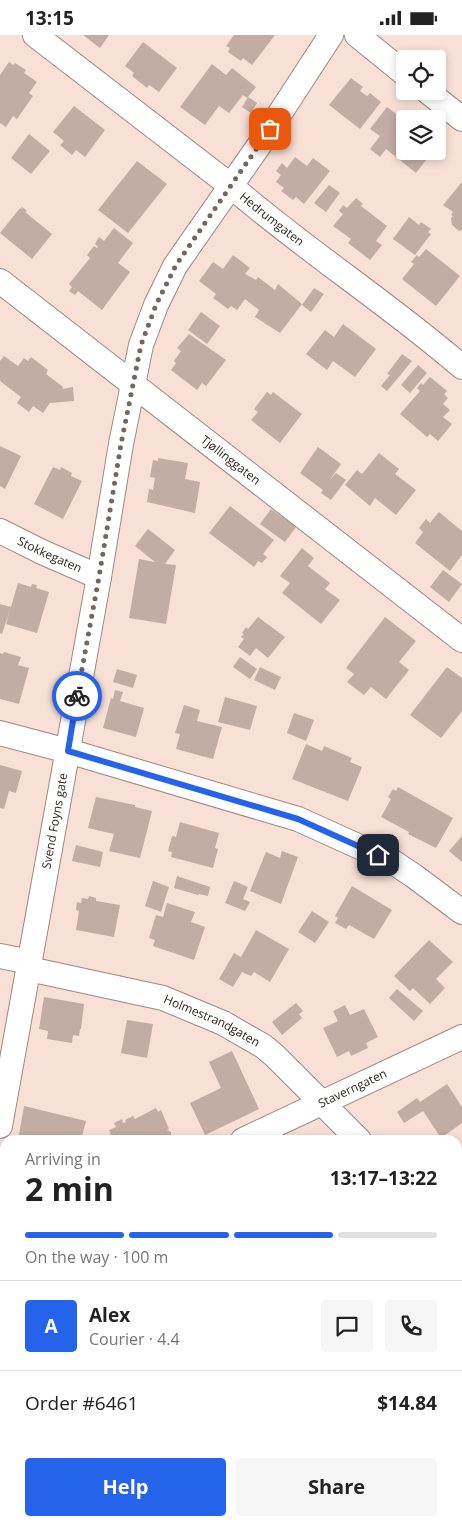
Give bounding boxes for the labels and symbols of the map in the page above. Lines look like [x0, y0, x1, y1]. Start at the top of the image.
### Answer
pin [249, 108, 291, 150]
street label: Hedrumgaten [236, 188, 308, 250]
street label: Tjøllinggaten [197, 431, 264, 488]
street label: Stokkegaten [15, 532, 85, 576]
courier [52, 671, 102, 721]
street label: Svend Foyns gate [38, 771, 72, 870]
pin [357, 834, 399, 876]
street label: Holmestrandgaten [161, 990, 263, 1051]
street label: Staverngaten [315, 1065, 389, 1112]

